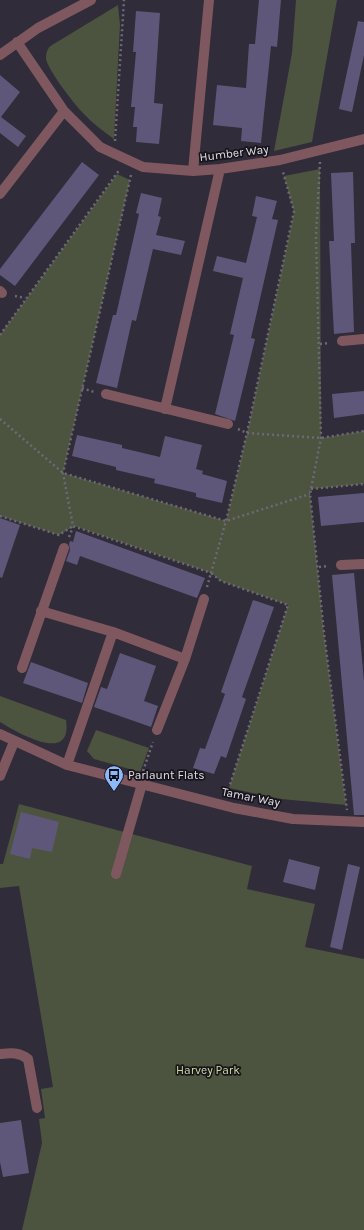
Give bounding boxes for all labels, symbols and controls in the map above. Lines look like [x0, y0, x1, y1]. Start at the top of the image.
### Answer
street label: Humber Way [199, 142, 270, 164]
bus stop icon: Parlaunt Flats [103, 764, 125, 792]
place label: Parlaunt Flats [128, 768, 205, 782]
street label: Tamar Way [221, 784, 282, 810]
park label: Harvey Park [176, 1063, 240, 1077]

